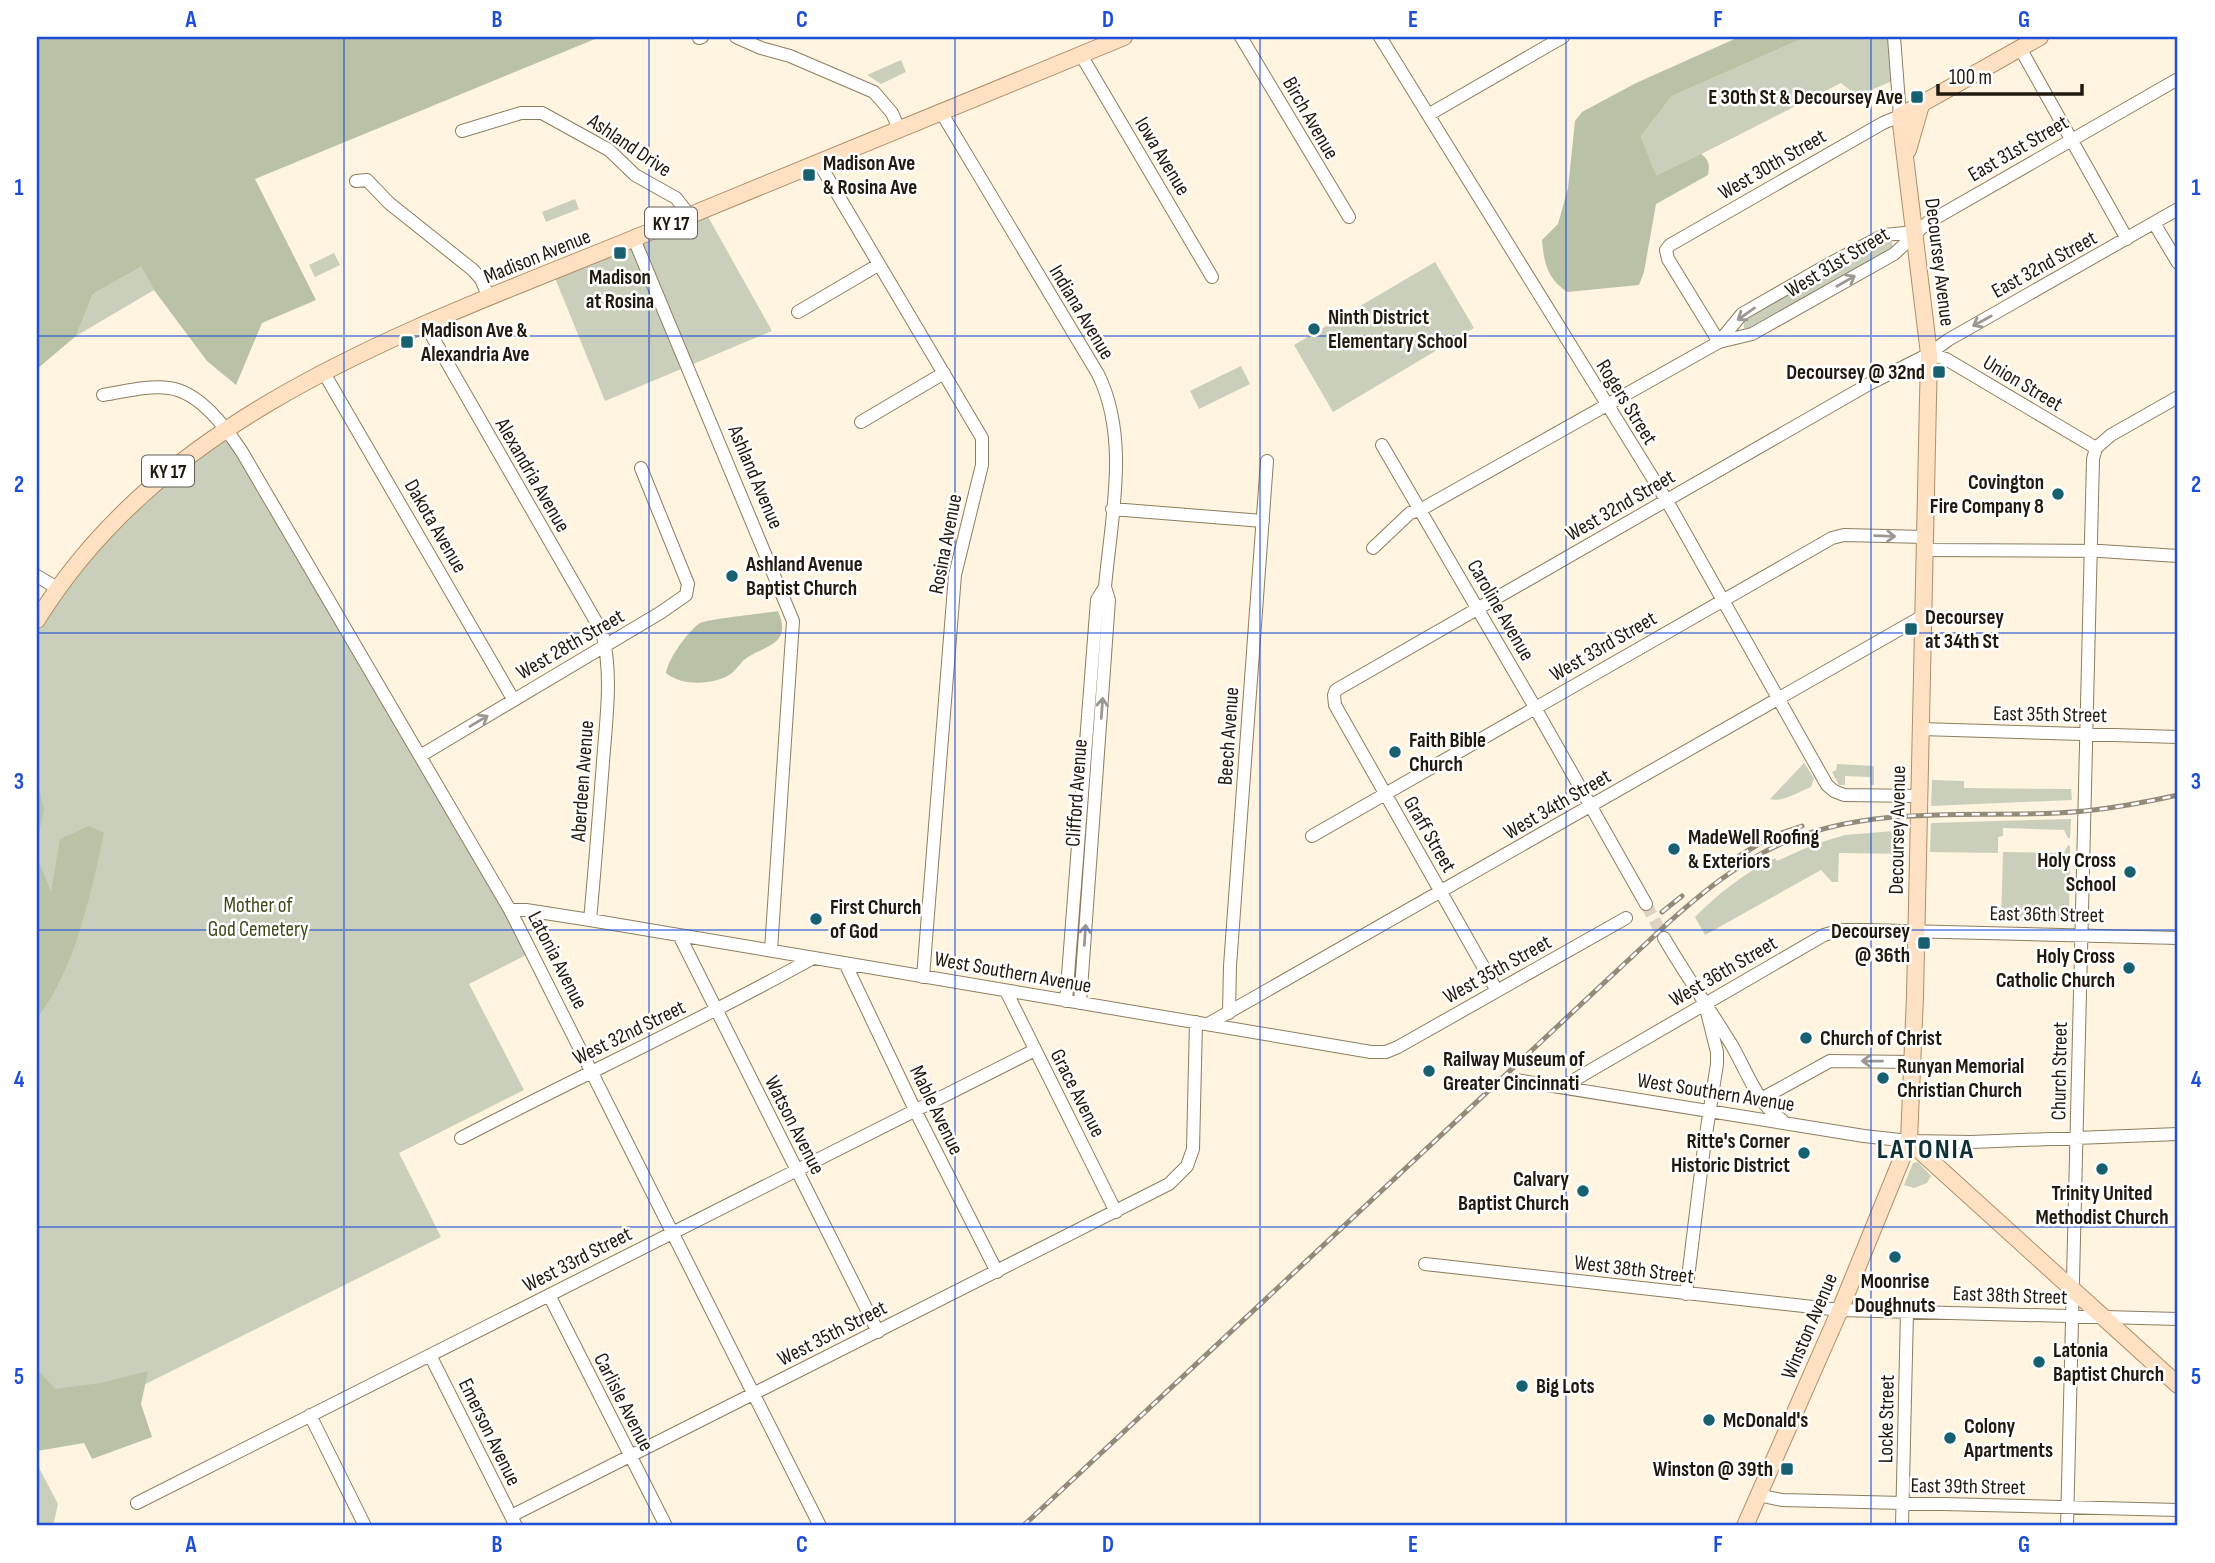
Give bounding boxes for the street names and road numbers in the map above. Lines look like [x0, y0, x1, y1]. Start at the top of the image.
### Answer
street label: Birch Avenue [1277, 73, 1344, 164]
street label: Ashland Drive [582, 108, 676, 182]
street label: East 31st Street [1964, 110, 2073, 187]
street label: Iowa Avenue [1129, 112, 1196, 200]
street label: West 30th Street [1714, 124, 1831, 205]
street label: Decoursey Avenue [1919, 197, 1960, 328]
road number: KY 17 [645, 208, 697, 238]
street label: West 31st Street [1781, 222, 1894, 303]
street label: Madison Avenue [480, 224, 594, 289]
street label: East 32nd Street [1987, 225, 2101, 304]
street label: Indiana Avenue [1044, 260, 1120, 364]
street label: Union Street [1978, 350, 2067, 417]
street label: Rogers Street [1591, 355, 1663, 449]
street label: Alexandria Avenue [489, 413, 575, 537]
street label: Ashland Avenue [722, 421, 789, 533]
road number: KY 17 [142, 456, 194, 486]
street label: West 32nd Street [1561, 464, 1679, 547]
street label: Dakota Avenue [399, 475, 472, 577]
street label: Rosina Avenue [924, 492, 967, 596]
street label: Caroline Avenue [1462, 555, 1540, 665]
street label: West 28th Street [512, 604, 628, 685]
street label: West 33rd Street [1546, 606, 1661, 687]
street label: Beech Avenue [1213, 686, 1244, 786]
street label: East 35th Street [1993, 701, 2107, 728]
street label: Aberdeen Avenue [566, 720, 599, 843]
street label: Clifford Avenue [1060, 738, 1093, 848]
street label: West 34th Street [1499, 764, 1615, 845]
street label: Decoursey Avenue [1884, 765, 1911, 895]
street label: Graff Street [1398, 792, 1461, 877]
street label: East 36th Street [1989, 901, 2105, 928]
street label: Latonia Avenue [522, 907, 593, 1013]
street label: West 35th Street [1439, 930, 1555, 1009]
street label: West 36th Street [1665, 931, 1781, 1012]
street label: West Southern Avenue [932, 946, 1093, 999]
street label: West 32nd Street [569, 994, 689, 1070]
street label: Church Street [2046, 1021, 2073, 1121]
street label: Grace Avenue [1045, 1045, 1110, 1142]
street label: Mable Avenue [904, 1061, 969, 1159]
street label: West Southern Avenue [1635, 1068, 1796, 1117]
street label: Watson Avenue [759, 1072, 830, 1179]
street label: West 33rd Street [519, 1221, 636, 1298]
street label: West 38th Street [1573, 1250, 1695, 1289]
street label: Winston Avenue [1776, 1269, 1843, 1383]
street label: East 38th Street [1952, 1281, 2068, 1310]
street label: West 35th Street [773, 1295, 891, 1372]
street label: Carlisle Avenue [588, 1349, 659, 1455]
street label: Emerson Avenue [453, 1375, 526, 1490]
street label: Locke Street [1873, 1375, 1900, 1463]
street label: East 39th Street [1910, 1473, 2026, 1500]

